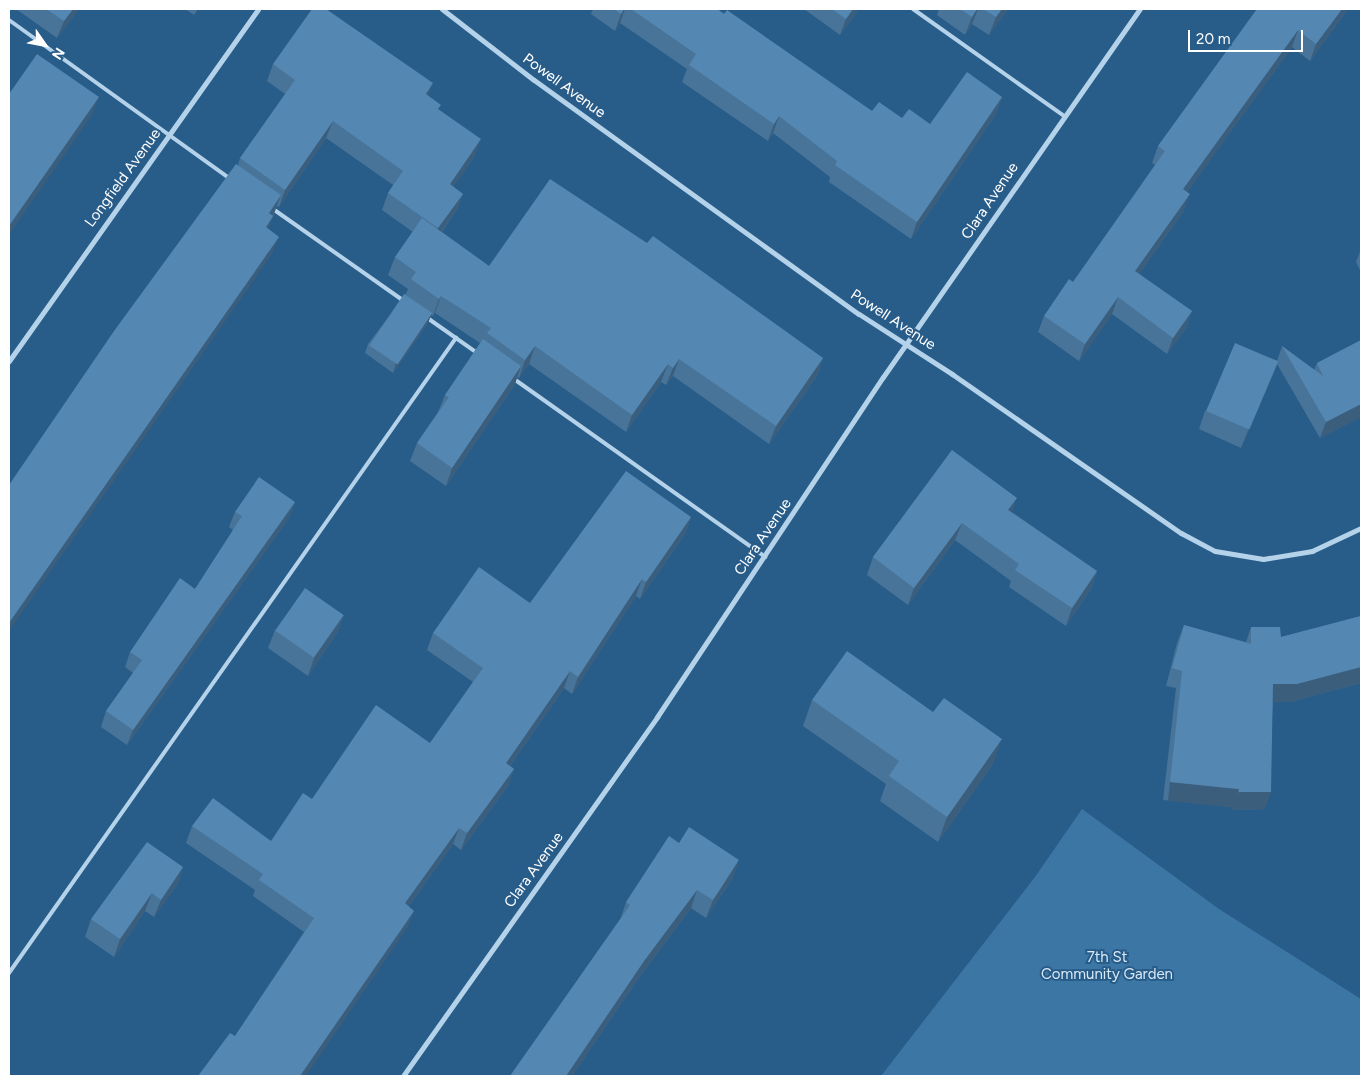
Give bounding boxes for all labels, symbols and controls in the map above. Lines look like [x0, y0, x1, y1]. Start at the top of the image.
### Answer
north arrow [20, 20, 70, 70]
scale bar [1190, 20, 1305, 52]
text: 20 m [1196, 30, 1230, 48]
text: N [48, 44, 68, 63]
street label: Powell Avenue [519, 50, 609, 122]
street label: Longfield Avenue [81, 125, 165, 231]
street label: Clara Avenue [958, 159, 1022, 243]
street label: Powell Avenue [847, 286, 939, 354]
street label: Clara Avenue [731, 495, 795, 579]
street label: Clara Avenue [501, 829, 567, 911]
park label: 7th St Community Garden [1041, 948, 1173, 983]

